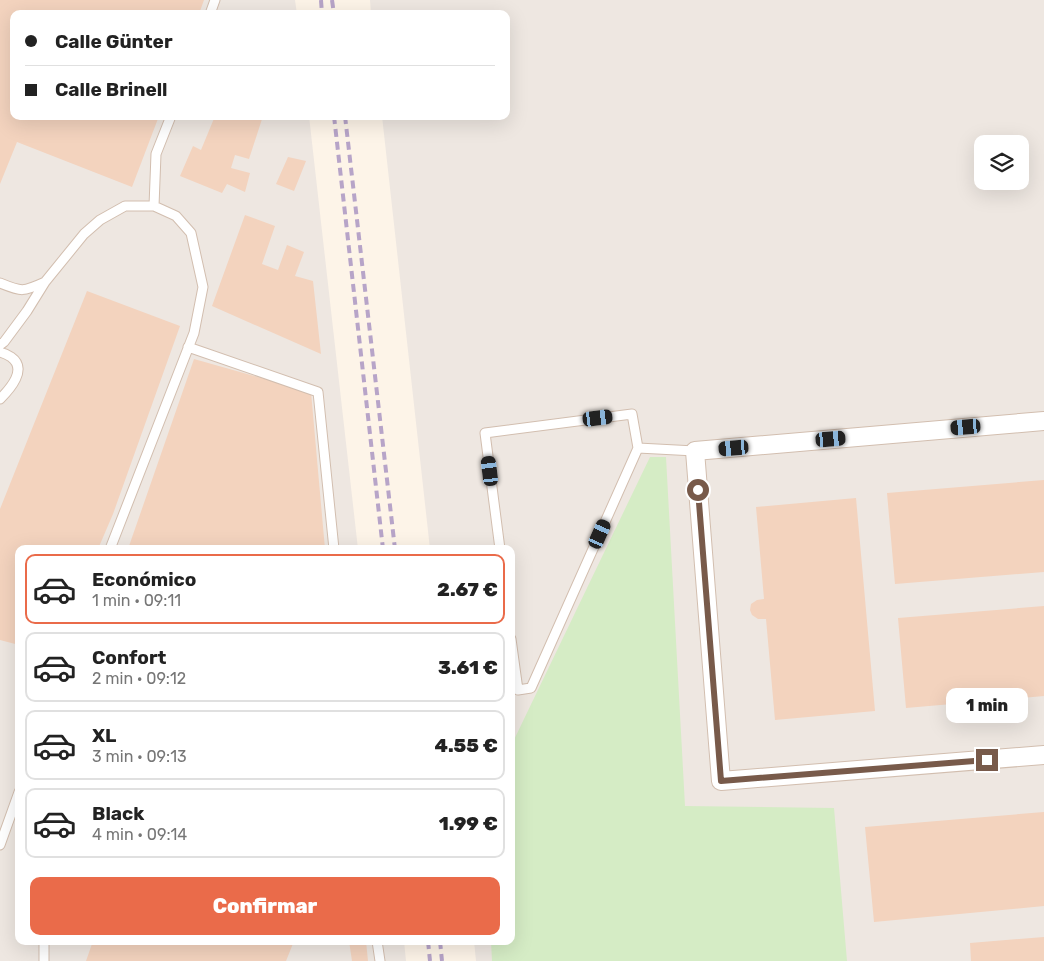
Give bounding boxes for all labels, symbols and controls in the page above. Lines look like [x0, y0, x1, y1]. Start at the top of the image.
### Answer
text: Calle Günter [55, 30, 173, 53]
text: Calle Brinell [55, 78, 168, 101]
map controls [974, 135, 1029, 190]
button: layers [974, 135, 1029, 190]
car [582, 409, 613, 427]
car [950, 418, 981, 436]
car [815, 430, 846, 448]
car [718, 439, 749, 457]
car [480, 455, 499, 487]
route start [687, 479, 709, 501]
car [587, 517, 612, 551]
icon: car [32, 567, 77, 612]
text: Económico [92, 568, 196, 591]
text: 2.67 € [437, 578, 498, 601]
text: 1 min · 09:11 [92, 591, 181, 610]
icon: car [32, 645, 77, 690]
text: Confort [92, 646, 166, 669]
text: 3.61 € [438, 656, 498, 679]
text: 2 min · 09:12 [92, 669, 186, 688]
callout: 1 min [946, 688, 1028, 722]
text: 1 min [966, 696, 1008, 715]
icon: car [32, 723, 77, 768]
text: XL [92, 724, 116, 747]
text: 4.55 € [435, 734, 498, 757]
text: 3 min · 09:13 [92, 747, 187, 766]
route end [976, 749, 998, 771]
icon: car [32, 801, 77, 846]
text: Black [92, 802, 144, 825]
text: 1.99 € [439, 812, 498, 835]
text: 4 min · 09:14 [92, 825, 187, 844]
button: Confirmar [30, 877, 500, 935]

